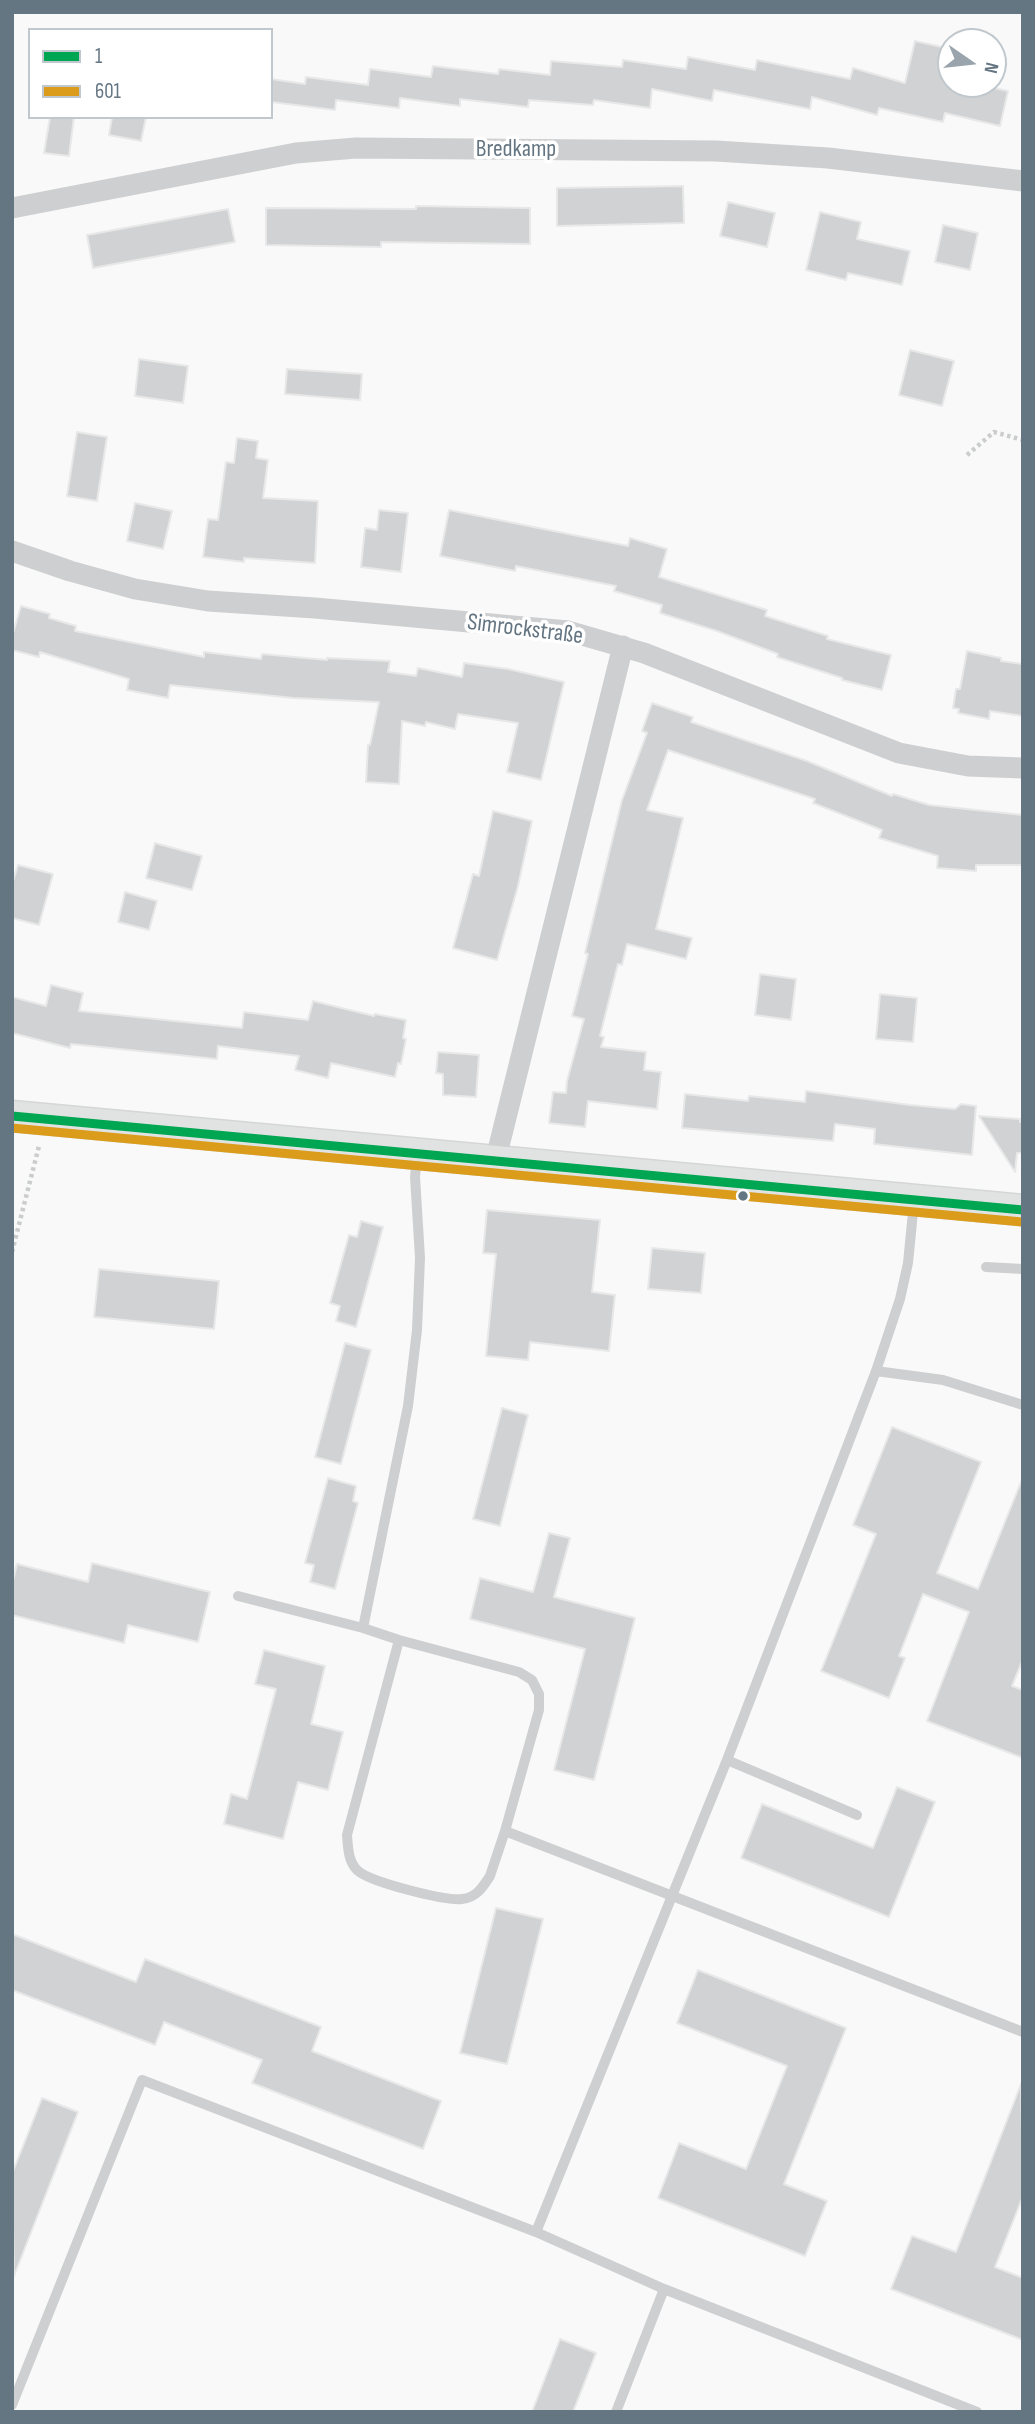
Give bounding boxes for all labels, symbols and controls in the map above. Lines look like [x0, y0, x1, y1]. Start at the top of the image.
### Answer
legend [28, 28, 273, 119]
north arrow [937, 28, 1007, 98]
text: 1 [95, 44, 102, 69]
text: N [979, 60, 1003, 75]
text: 601 [95, 79, 121, 104]
street label: Bredkamp [476, 136, 556, 164]
street label: Simrockstraße [465, 609, 585, 651]
unlabelled marker [736, 1189, 750, 1203]

